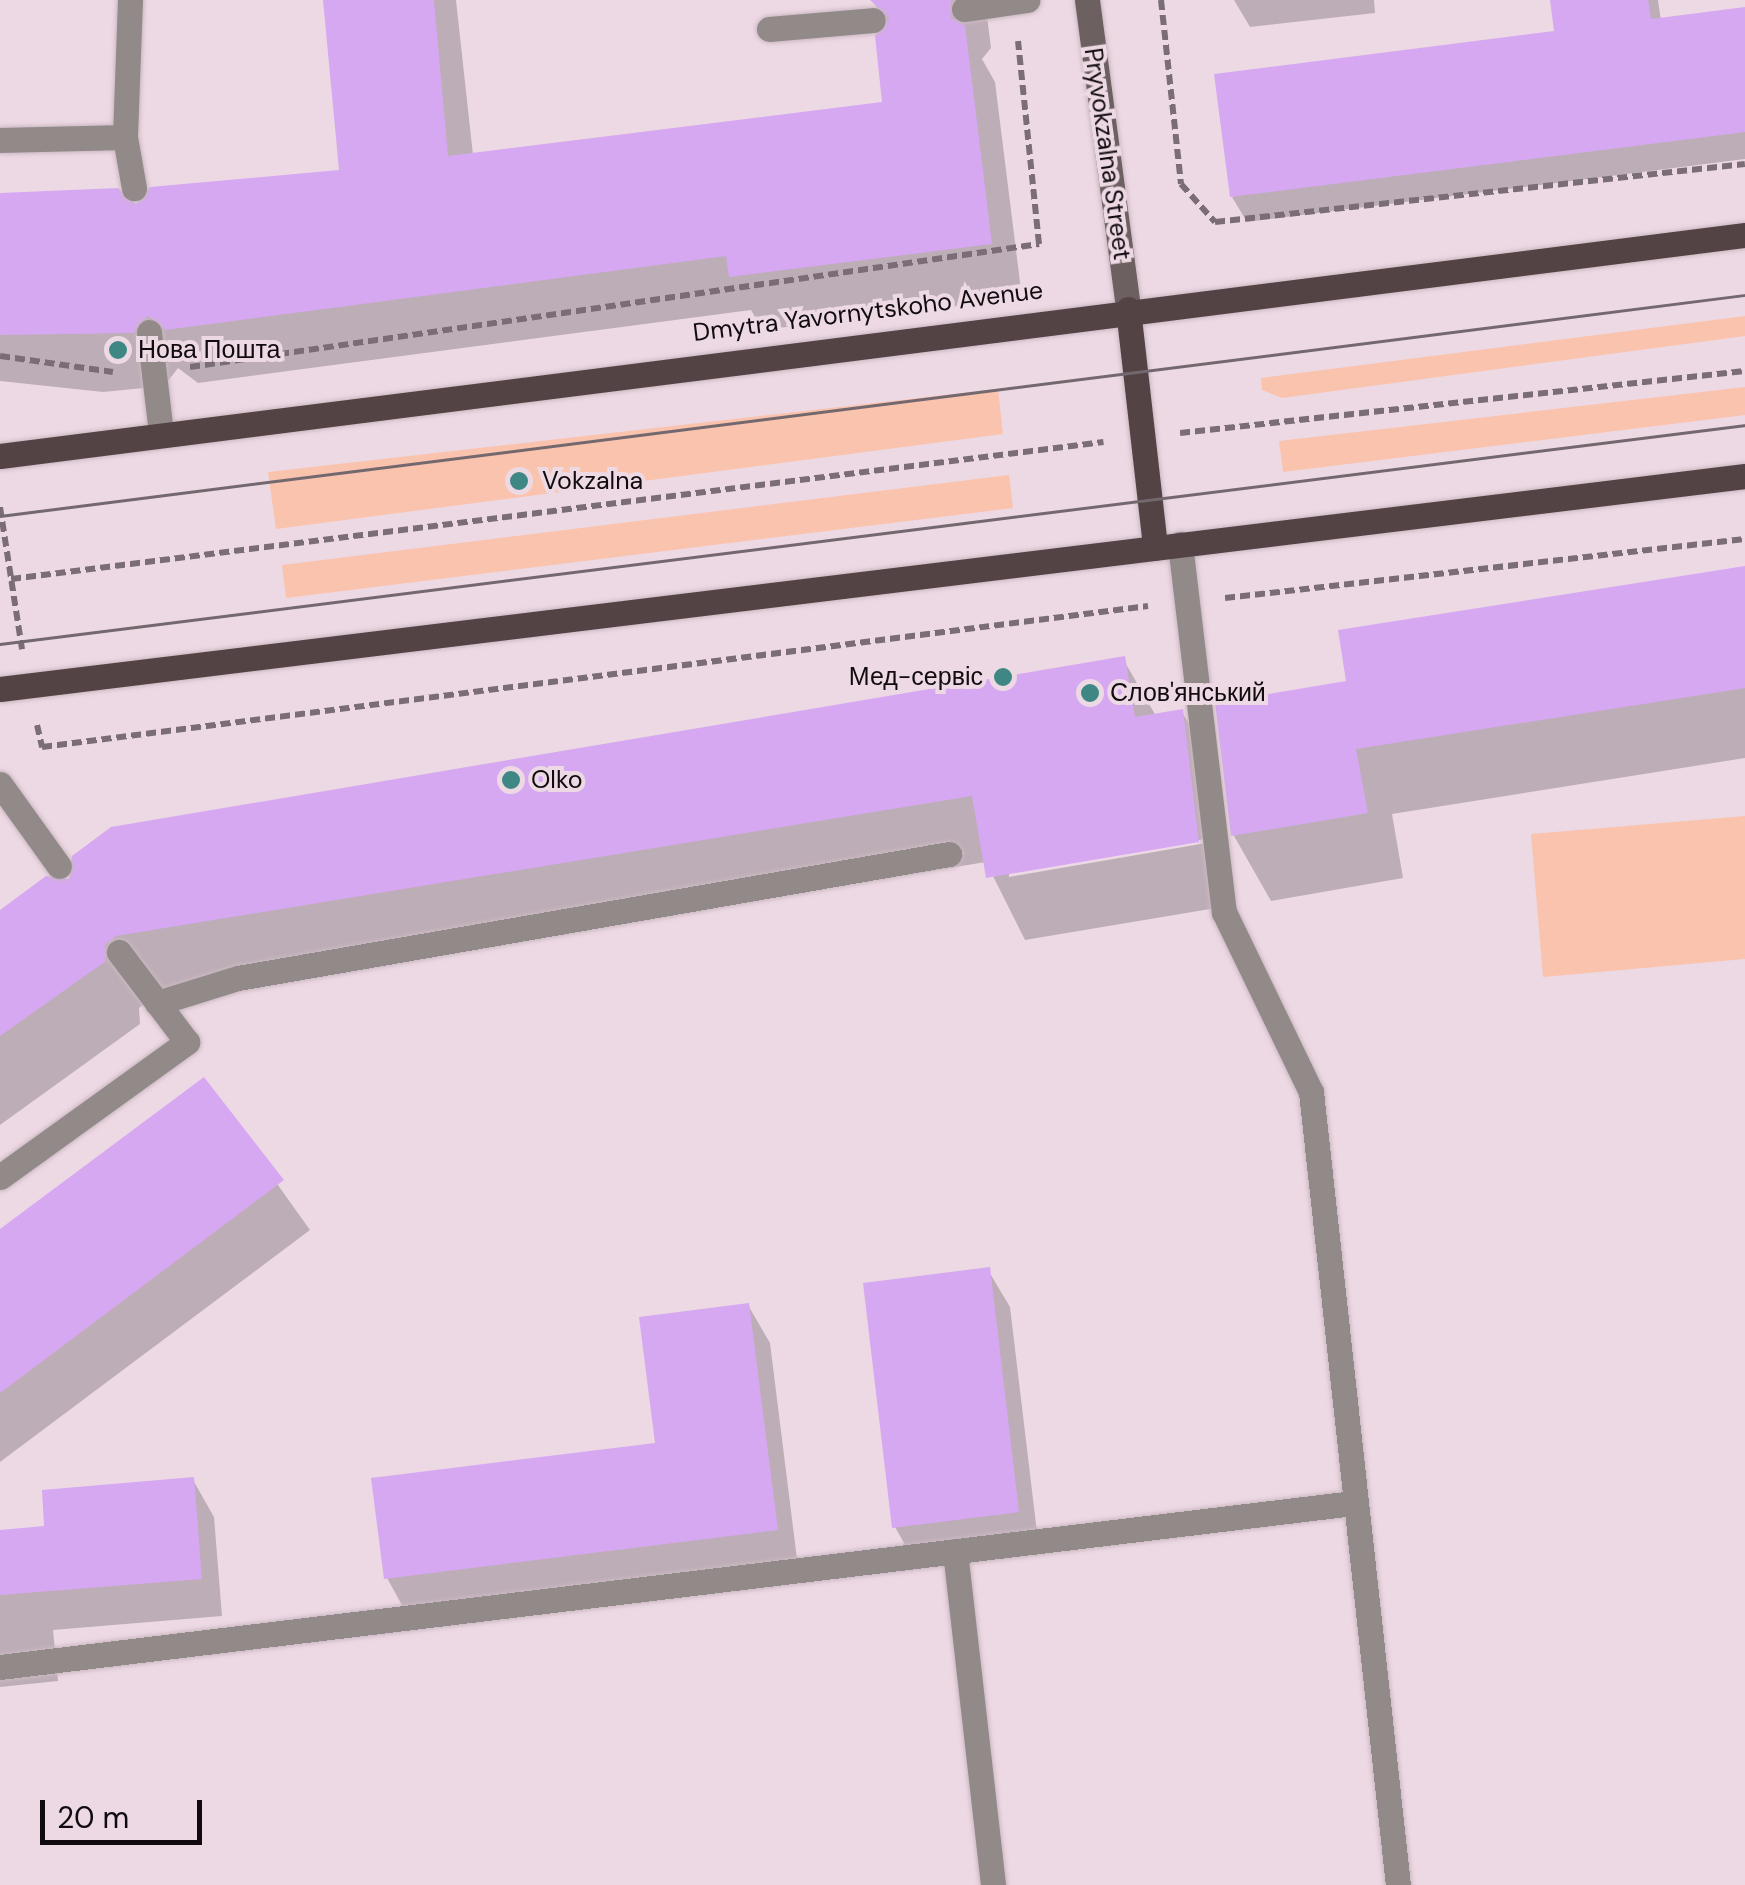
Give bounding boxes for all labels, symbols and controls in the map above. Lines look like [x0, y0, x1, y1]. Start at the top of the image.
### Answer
street label: Pryvokzalna Street [1077, 46, 1137, 262]
street label: Dmytra Yavornytskoho Avenue [691, 276, 1045, 348]
place label: Нова Пошта [138, 335, 281, 365]
marker: Нова Пошта [107, 339, 129, 361]
place label: Vokzalna [542, 466, 643, 496]
marker: Vokzalna [506, 468, 532, 494]
place label: Мед-сервіс [849, 662, 983, 692]
marker: Мед-сервіс [992, 666, 1014, 688]
place label: Слов'янський [1110, 678, 1266, 708]
marker: Слов'янський [1079, 682, 1101, 704]
place label: Olko [531, 765, 582, 795]
marker: Olko [500, 769, 522, 791]
scale bar [45, 1780, 208, 1842]
text: 20 m [57, 1798, 129, 1837]

